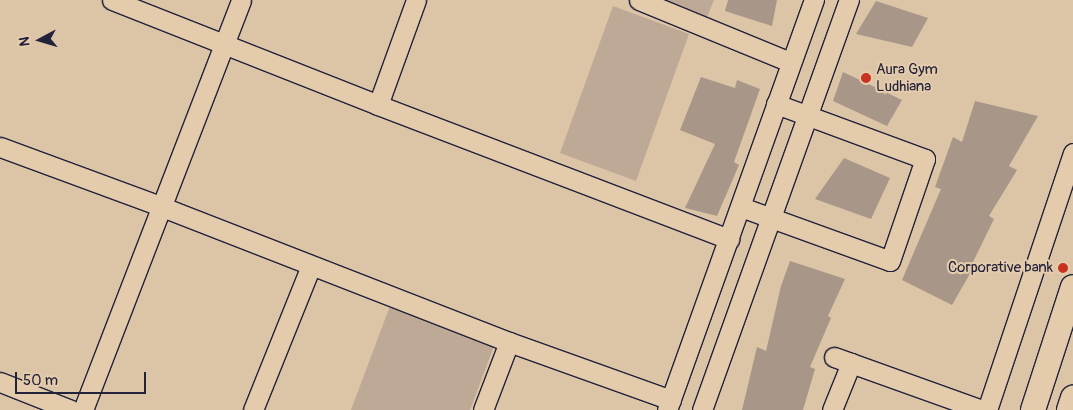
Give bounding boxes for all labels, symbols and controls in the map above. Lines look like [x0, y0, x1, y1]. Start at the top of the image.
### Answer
north arrow [15, 15, 65, 65]
text: N [16, 36, 34, 47]
place label: Aura Gym Ludhiana [876, 60, 938, 95]
marker: Aura Gym Ludhiana [860, 72, 872, 84]
place label: Corporative bank [948, 259, 1053, 277]
marker: Corporative bank [1057, 262, 1069, 274]
scale bar [18, 362, 149, 394]
text: 50 m [23, 371, 58, 390]

